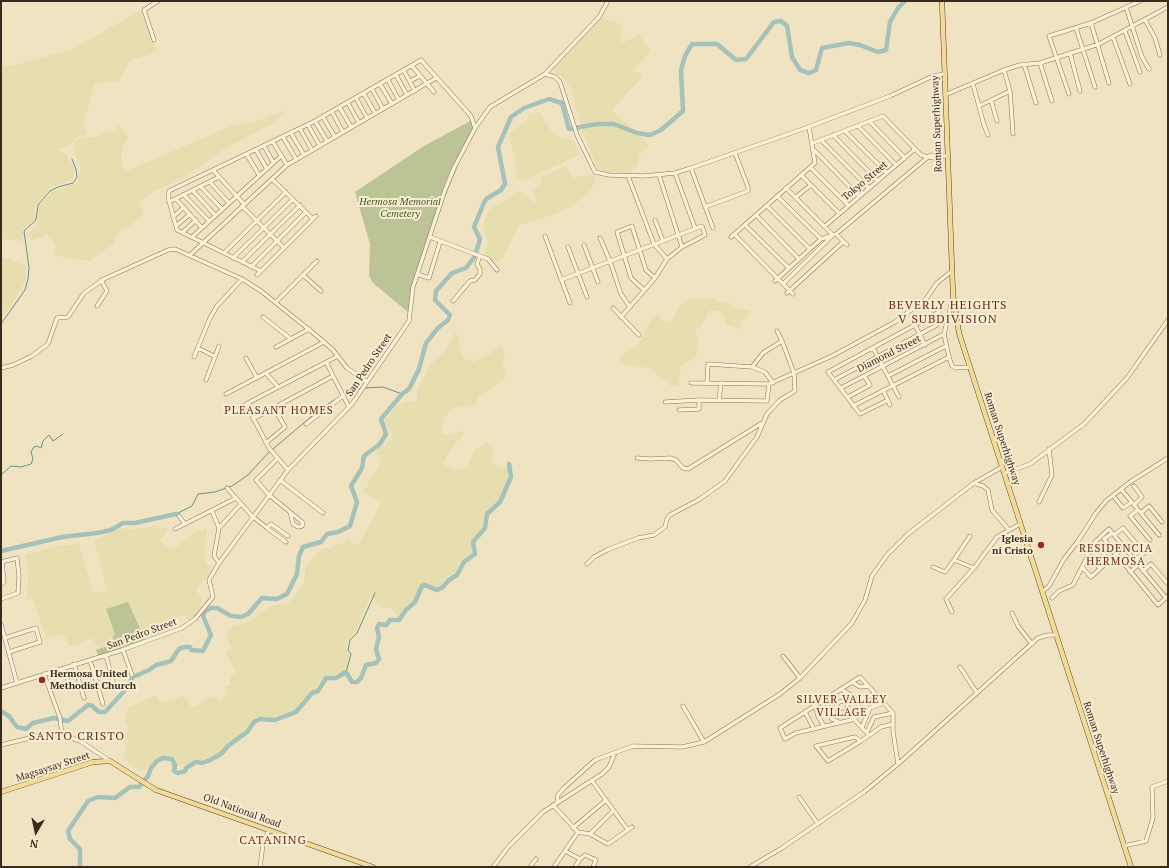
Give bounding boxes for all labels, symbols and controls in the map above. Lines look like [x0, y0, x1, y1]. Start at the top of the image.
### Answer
street label: Roman Superhighway [929, 75, 945, 173]
street label: Tokyo Street [840, 158, 890, 204]
park label: Hermosa Memorial Cemetery [359, 196, 441, 220]
district label: BEVERLY HEIGHTS V SUBDIVISION [888, 299, 1008, 327]
street label: San Pedro Street [343, 331, 395, 399]
street label: Diamond Street [855, 333, 923, 375]
street label: Roman Superhighway [981, 391, 1023, 487]
district label: PLEASANT HOMES [224, 404, 334, 418]
place label: Iglesia ni Cristo [992, 533, 1033, 556]
marker: Iglesia ni Cristo [1036, 540, 1046, 550]
district label: RESIDENCIA HERMOSA [1079, 542, 1153, 568]
street label: San Pedro Street [105, 616, 179, 652]
place label: Hermosa United Methodist Church [50, 668, 136, 692]
marker: Hermosa United Methodist Church [37, 675, 47, 685]
district label: SILVER VALLEY VILLAGE [797, 693, 887, 719]
street label: Roman Superhighway [1080, 700, 1122, 796]
district label: SANTO CRISTO [29, 730, 125, 744]
street label: Magsaysay Street [15, 749, 91, 785]
street label: Old National Road [202, 791, 282, 831]
north arrow [16, 812, 56, 852]
district label: CATANING [239, 834, 307, 848]
text: N [29, 836, 39, 851]

